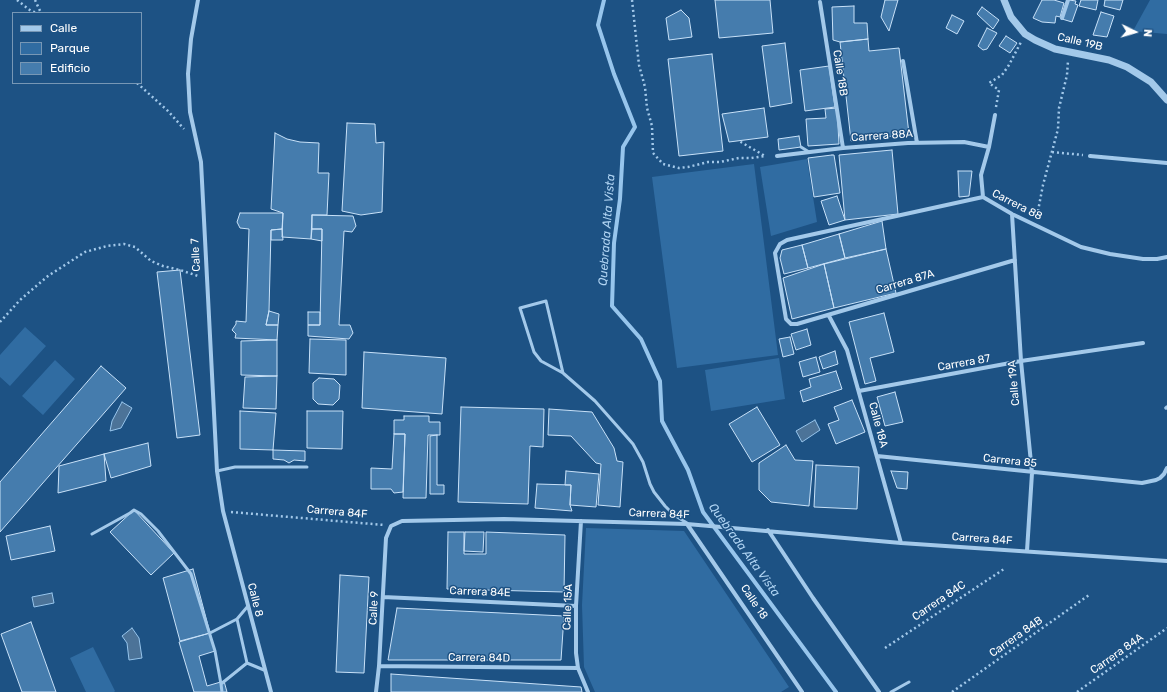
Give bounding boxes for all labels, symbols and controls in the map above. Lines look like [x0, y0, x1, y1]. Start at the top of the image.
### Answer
legend [12, 12, 142, 84]
north arrow [1115, 12, 1155, 52]
text: Calle [50, 21, 77, 35]
text: N [1141, 29, 1154, 38]
street label: Calle 19B [1056, 30, 1104, 54]
text: Parque [50, 41, 90, 55]
street label: Calle 18B [830, 49, 850, 97]
text: Edificio [50, 61, 90, 75]
street label: Carrera 88A [851, 127, 913, 145]
water label: Quebrada Alta Vista [596, 174, 618, 286]
street label: Carrera 88 [990, 187, 1044, 223]
street label: Calle 7 [189, 238, 203, 272]
street label: Carrera 87A [874, 267, 936, 297]
street label: Carrera 87 [937, 352, 991, 374]
street label: Calle 19A [1005, 360, 1023, 406]
street label: Calle 18A [866, 401, 890, 449]
street label: Carrera 85 [982, 452, 1038, 470]
water label: Quebrada Alta Vista [705, 500, 783, 600]
street label: Carrera 84F [306, 503, 368, 521]
street label: Carrera 84F [628, 506, 690, 522]
street label: Carrera 84F [951, 530, 1013, 548]
street label: Carrera 84C [910, 578, 968, 624]
street label: Calle 8 [244, 582, 266, 618]
street label: Calle 18 [738, 582, 770, 622]
street label: Carrera 84E [449, 584, 511, 600]
street label: Calle 15A [561, 584, 575, 630]
street label: Calle 9 [367, 591, 381, 625]
street label: Carrera 84B [987, 614, 1045, 660]
street label: Carrera 84A [1088, 631, 1146, 677]
street label: Carrera 84D [448, 651, 510, 665]

